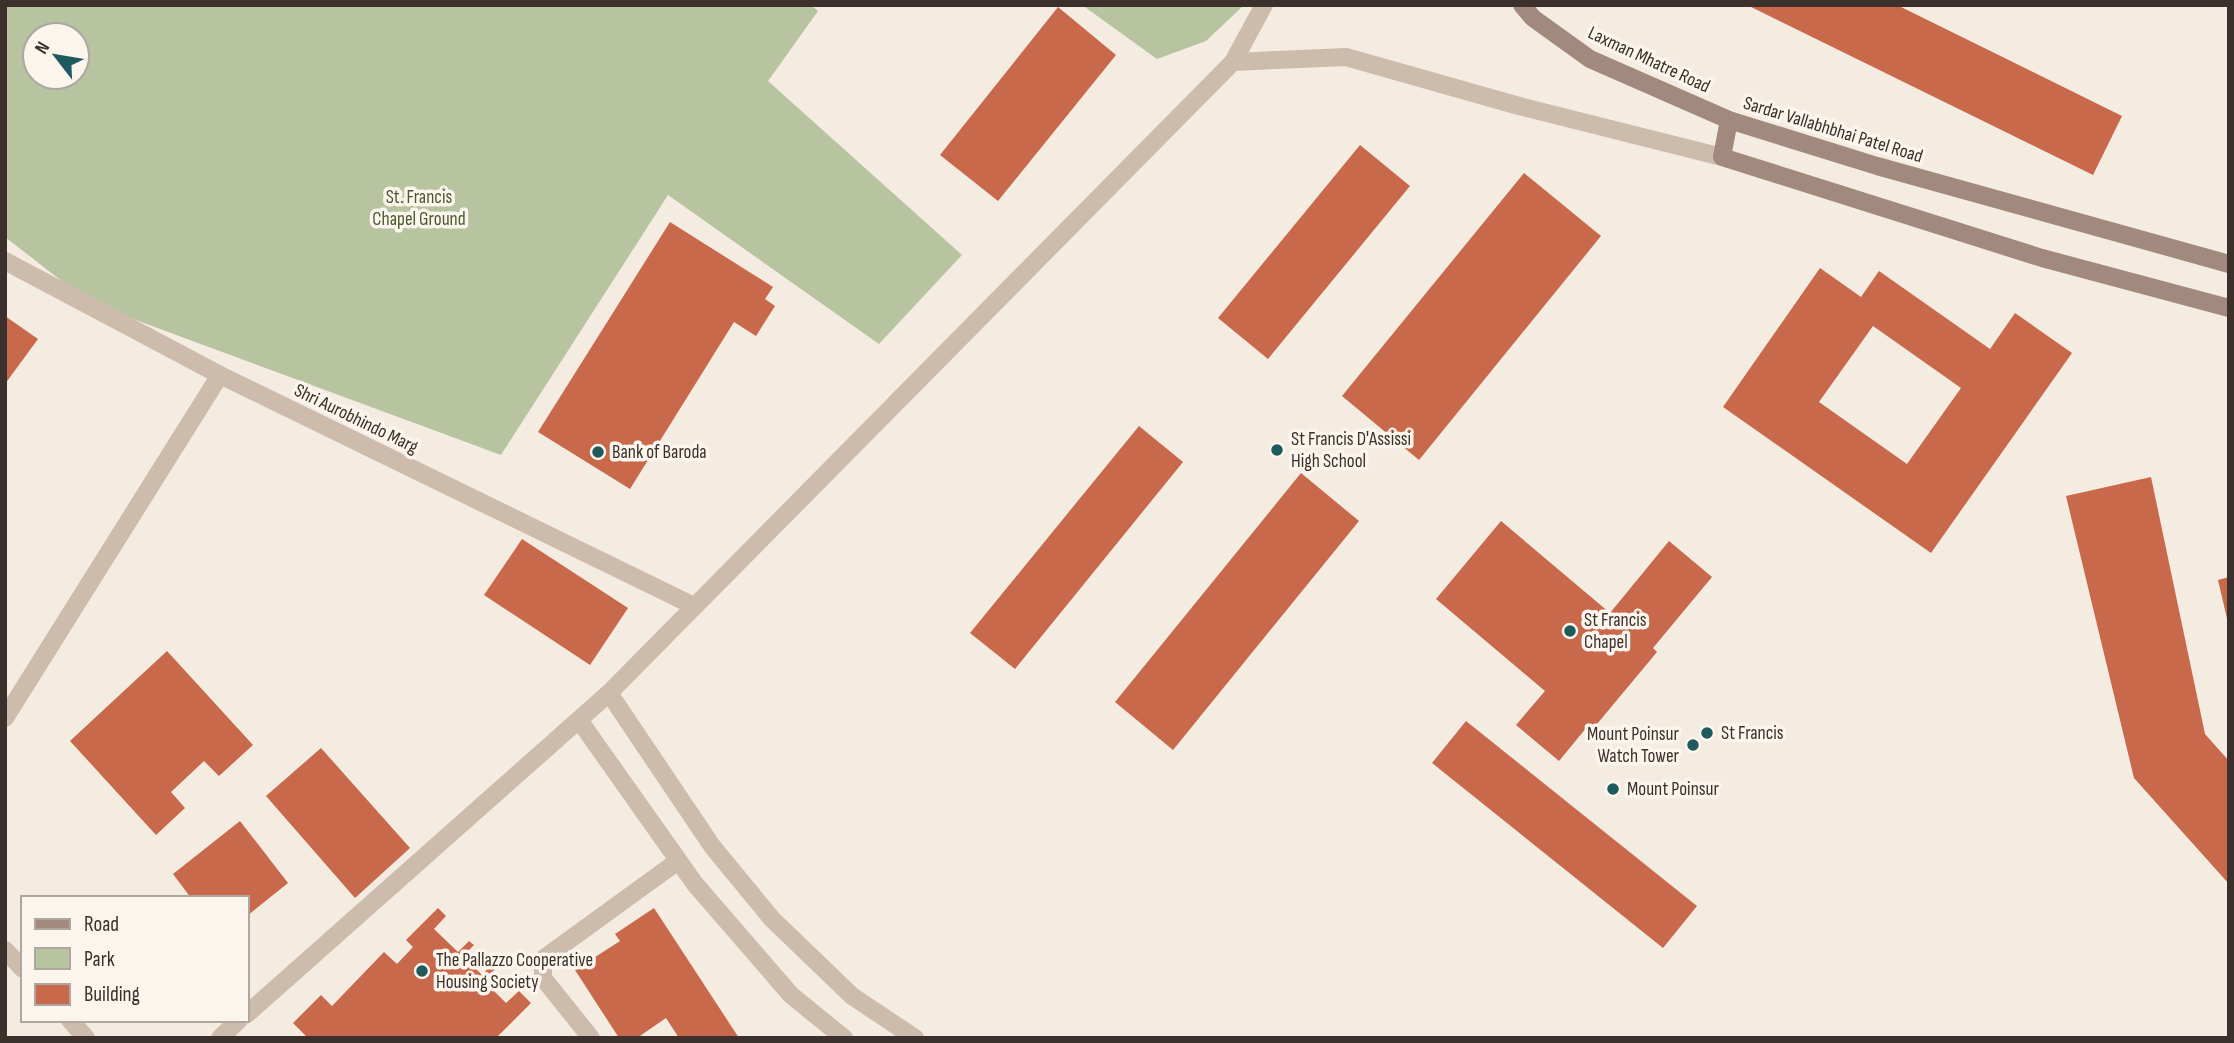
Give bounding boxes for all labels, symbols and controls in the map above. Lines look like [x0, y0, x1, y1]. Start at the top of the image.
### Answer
north arrow [21, 21, 91, 91]
street label: Laxman Mhatre Road [1584, 22, 1714, 98]
text: N [30, 38, 55, 58]
street label: Sardar Vallabhbhai Patel Road [1740, 92, 1926, 168]
park label: St. Francis Chapel Ground [372, 186, 466, 231]
street label: Shri Aurobhindo Marg [290, 379, 422, 459]
place label: St Francis D'Assissi High School [1291, 428, 1411, 473]
place label: Bank of Baroda [612, 441, 707, 464]
marker: St Francis D'Assissi High School [1269, 442, 1285, 458]
marker: Bank of Baroda [590, 444, 606, 460]
place label: St Francis Chapel [1584, 609, 1647, 654]
marker: St Francis Chapel [1562, 623, 1578, 639]
place label: St Francis [1721, 722, 1784, 745]
place label: Mount Poinsur Watch Tower [1587, 723, 1680, 768]
marker: St Francis [1699, 725, 1715, 741]
marker: Mount Poinsur Watch Tower [1685, 737, 1701, 753]
place label: Mount Poinsur [1627, 778, 1720, 801]
marker: Mount Poinsur [1605, 781, 1621, 797]
legend [21, 896, 248, 1022]
text: Road [84, 912, 119, 937]
text: Park [84, 947, 115, 972]
place label: The Pallazzo Cooperative Housing Society [436, 949, 593, 994]
marker: The Pallazzo Cooperative Housing Society [414, 963, 430, 979]
text: Building [84, 982, 140, 1007]

